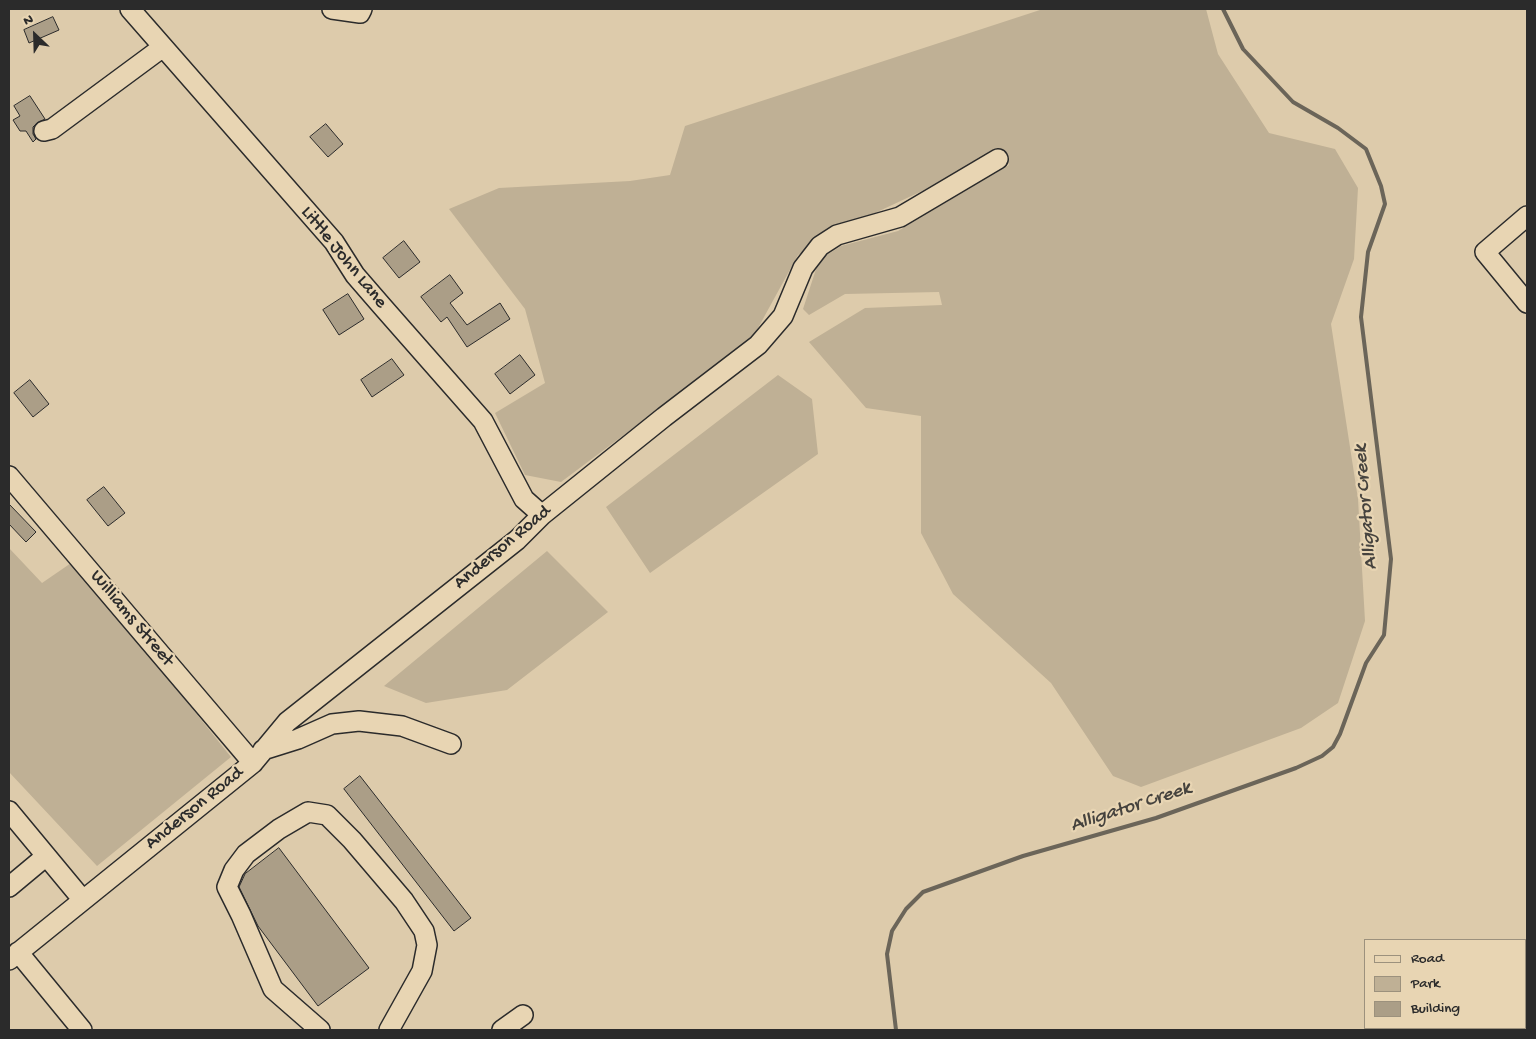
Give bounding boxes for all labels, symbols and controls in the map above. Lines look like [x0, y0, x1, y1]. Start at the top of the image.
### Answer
north arrow [10, 10, 60, 60]
text: N [21, 11, 36, 30]
street label: Little John Lane [295, 202, 391, 314]
water label: Alligator Creek [1350, 444, 1384, 570]
street label: Anderson Road [450, 501, 556, 595]
street label: Williams Street [84, 566, 178, 672]
street label: Anderson Road [141, 762, 249, 856]
water label: Alligator Creek [1068, 777, 1194, 839]
legend [1364, 939, 1526, 1029]
text: Road [1411, 950, 1444, 968]
text: Park [1411, 975, 1440, 993]
text: Building [1411, 1000, 1460, 1018]

